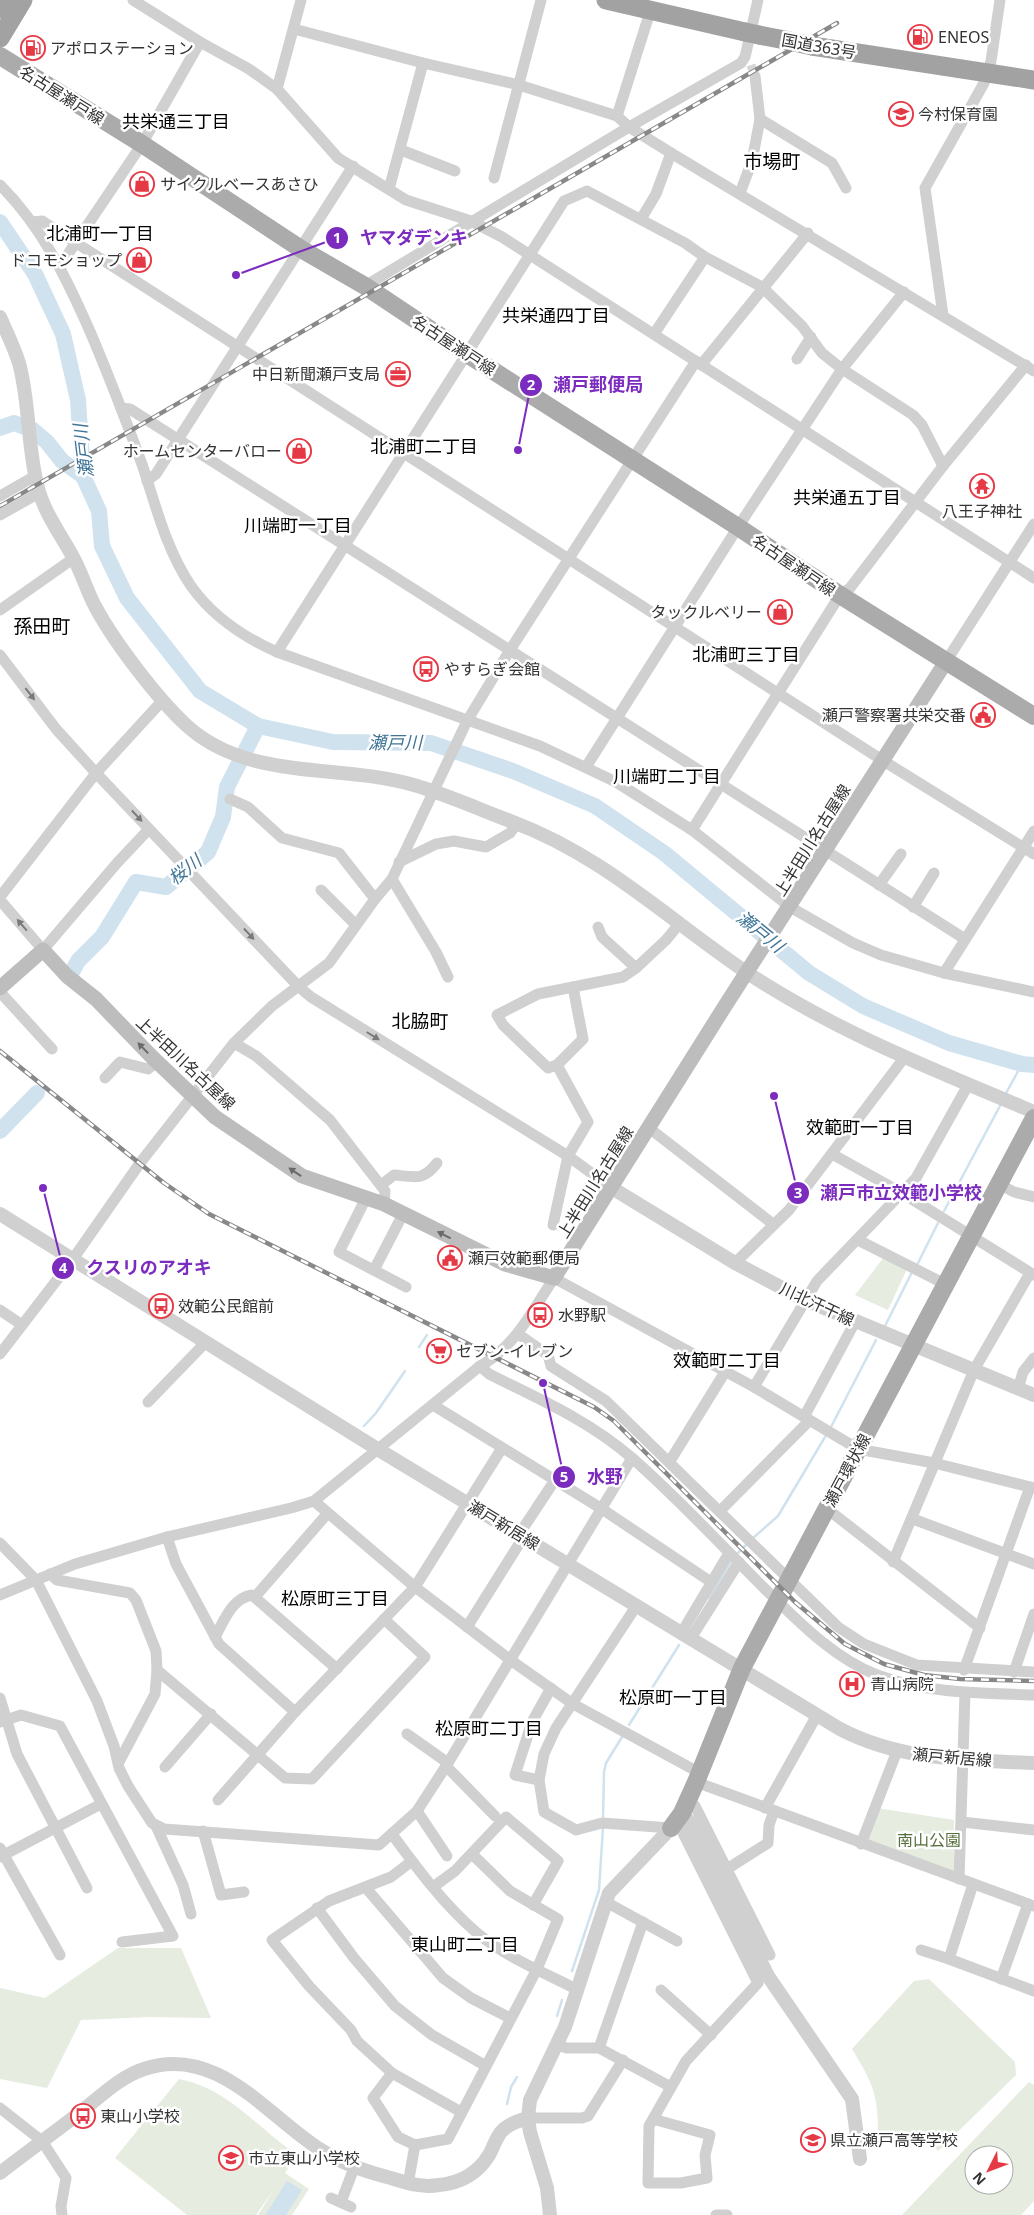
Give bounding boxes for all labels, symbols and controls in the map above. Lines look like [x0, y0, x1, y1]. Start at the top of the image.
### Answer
fuel station icon: ENEOS [907, 24, 933, 50]
place label: ENEOS [938, 26, 989, 48]
street label: 国道363号 [780, 29, 858, 63]
fuel station icon: アポロステーション [20, 35, 46, 61]
place label: アポロステーション [50, 37, 194, 59]
street label: 名古屋瀬戸線 [15, 60, 109, 130]
school or university icon: 今村保育園 [888, 101, 914, 127]
place label: 今村保育園 [918, 103, 998, 125]
district label: 共栄通三丁目 [122, 109, 230, 133]
district label: 市場町 [743, 148, 801, 174]
shop icon: サイクルベースあさひ [129, 171, 155, 197]
place label: サイクルベースあさひ [160, 173, 318, 195]
district label: 北浦町一丁目 [46, 221, 154, 245]
callout: ヤマダデンキ [325, 221, 478, 254]
text: ヤマダデンキ [360, 225, 468, 249]
text: 1 [333, 227, 341, 247]
shop icon: ドコモショップ [126, 247, 152, 273]
place label: ドコモショップ [10, 249, 122, 271]
district label: 共栄通四丁目 [502, 303, 610, 327]
street label: 名古屋瀬戸線 [408, 310, 500, 380]
office icon: 中日新聞瀬戸支局 [385, 361, 411, 387]
place label: 中日新聞瀬戸支局 [252, 363, 380, 385]
callout: 瀬戸郵便局 [518, 368, 653, 401]
text: 瀬戸郵便局 [553, 372, 643, 396]
text: 2 [527, 374, 536, 394]
water label: 瀬戸川 [68, 421, 98, 479]
district label: 北浦町二丁目 [370, 434, 478, 458]
shop icon: ホームセンターバロー [286, 438, 312, 464]
place label: ホームセンターバロー [123, 440, 282, 462]
temple icon: 八王子神社 [969, 473, 995, 499]
district label: 共栄通五丁目 [793, 485, 901, 509]
place label: 八王子神社 [942, 500, 1022, 522]
district label: 川端町一丁目 [244, 513, 352, 537]
street label: 名古屋瀬戸線 [748, 529, 840, 601]
shop icon: タックルベリー [767, 599, 793, 625]
place label: タックルベリー [650, 601, 762, 623]
district label: 孫田町 [13, 613, 71, 639]
district label: 北浦町三丁目 [692, 642, 800, 666]
bus stop icon: やすらぎ会館 [413, 656, 439, 682]
place label: やすらぎ会館 [444, 658, 540, 680]
one-way arrow [24, 687, 35, 700]
public building icon: 瀬戸警察署共栄交番 [970, 702, 996, 728]
place label: 瀬戸警察署共栄交番 [822, 704, 966, 726]
water label: 瀬戸川 [368, 730, 424, 754]
district label: 川端町二丁目 [613, 764, 721, 788]
street label: 上半田川名古屋線 [769, 780, 855, 900]
one-way arrow [131, 810, 143, 822]
water label: 桜川 [163, 847, 208, 890]
water label: 瀬戸川 [732, 905, 791, 959]
one-way arrow [16, 919, 27, 932]
one-way arrow [243, 927, 255, 939]
district label: 北脇町 [391, 1008, 449, 1034]
street label: 上半田川名古屋線 [132, 1011, 240, 1115]
one-way arrow [367, 1032, 380, 1041]
one-way arrow [137, 1042, 149, 1054]
district label: 效範町一丁目 [806, 1115, 914, 1139]
street label: 上半田川名古屋線 [552, 1122, 638, 1242]
one-way arrow [289, 1167, 302, 1177]
callout: 瀬戸市立效範小学校 [785, 1176, 992, 1209]
text: 瀬戸市立效範小学校 [820, 1180, 982, 1204]
text: 3 [794, 1182, 802, 1202]
one-way arrow [437, 1231, 451, 1239]
public building icon: 瀬戸效範郵便局 [437, 1245, 463, 1271]
place label: 瀬戸效範郵便局 [468, 1247, 580, 1269]
callout: クスリのアオキ [51, 1251, 222, 1284]
text: クスリのアオキ [86, 1255, 212, 1279]
text: 4 [59, 1257, 68, 1277]
street label: 川北汗干線 [776, 1277, 858, 1331]
bus stop icon: 效範公民館前 [148, 1293, 174, 1319]
place label: 效範公民館前 [178, 1295, 274, 1317]
bus stop icon: 水野駅 [527, 1302, 553, 1328]
place label: 水野駅 [558, 1304, 606, 1326]
supermarket icon: セブン-イレブン [426, 1338, 452, 1364]
place label: セブン-イレブン [456, 1340, 573, 1362]
district label: 效範町二丁目 [673, 1348, 781, 1372]
street label: 瀬戸環状線 [819, 1430, 875, 1510]
callout: 水野 [552, 1460, 633, 1493]
text: 水野 [587, 1464, 623, 1488]
text: 5 [560, 1466, 568, 1486]
street label: 瀬戸新居線 [464, 1495, 544, 1555]
district label: 松原町三丁目 [281, 1586, 389, 1610]
hospital icon: 青山病院 [839, 1671, 865, 1697]
place label: 青山病院 [870, 1673, 934, 1695]
district label: 松原町一丁目 [619, 1685, 727, 1709]
district label: 松原町二丁目 [435, 1716, 543, 1740]
street label: 瀬戸新居線 [911, 1743, 993, 1771]
park label: 南山公園 [897, 1829, 961, 1851]
district label: 東山町二丁目 [411, 1932, 519, 1956]
bus stop icon: 東山小学校 [70, 2103, 96, 2129]
place label: 東山小学校 [100, 2105, 180, 2127]
school or university icon: 県立瀬戸高等学校 [800, 2127, 826, 2153]
place label: 県立瀬戸高等学校 [830, 2129, 958, 2151]
school or university icon: 市立東山小学校 [218, 2145, 244, 2171]
north arrow [964, 2145, 1014, 2195]
place label: 市立東山小学校 [248, 2147, 360, 2169]
text: N [968, 2168, 990, 2190]

